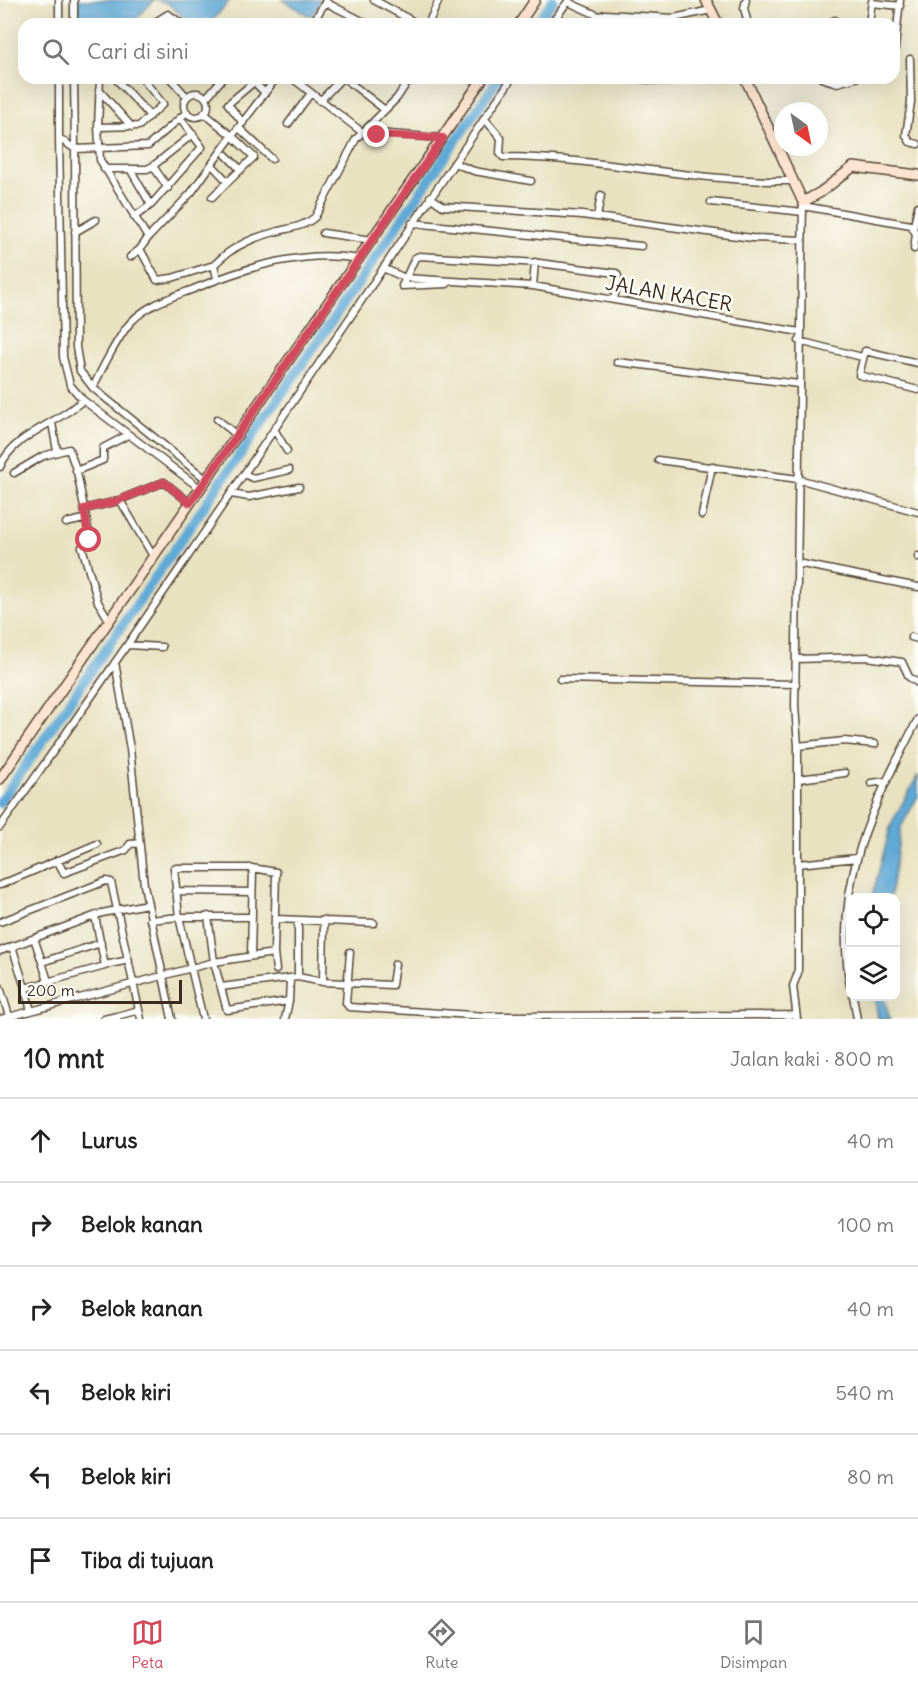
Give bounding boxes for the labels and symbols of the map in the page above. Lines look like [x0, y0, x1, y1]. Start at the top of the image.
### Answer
north arrow [774, 102, 828, 156]
route end [363, 121, 389, 147]
street label: JALAN KACER [604, 270, 735, 316]
route start [75, 526, 101, 552]
scale bar [18, 977, 182, 1004]

